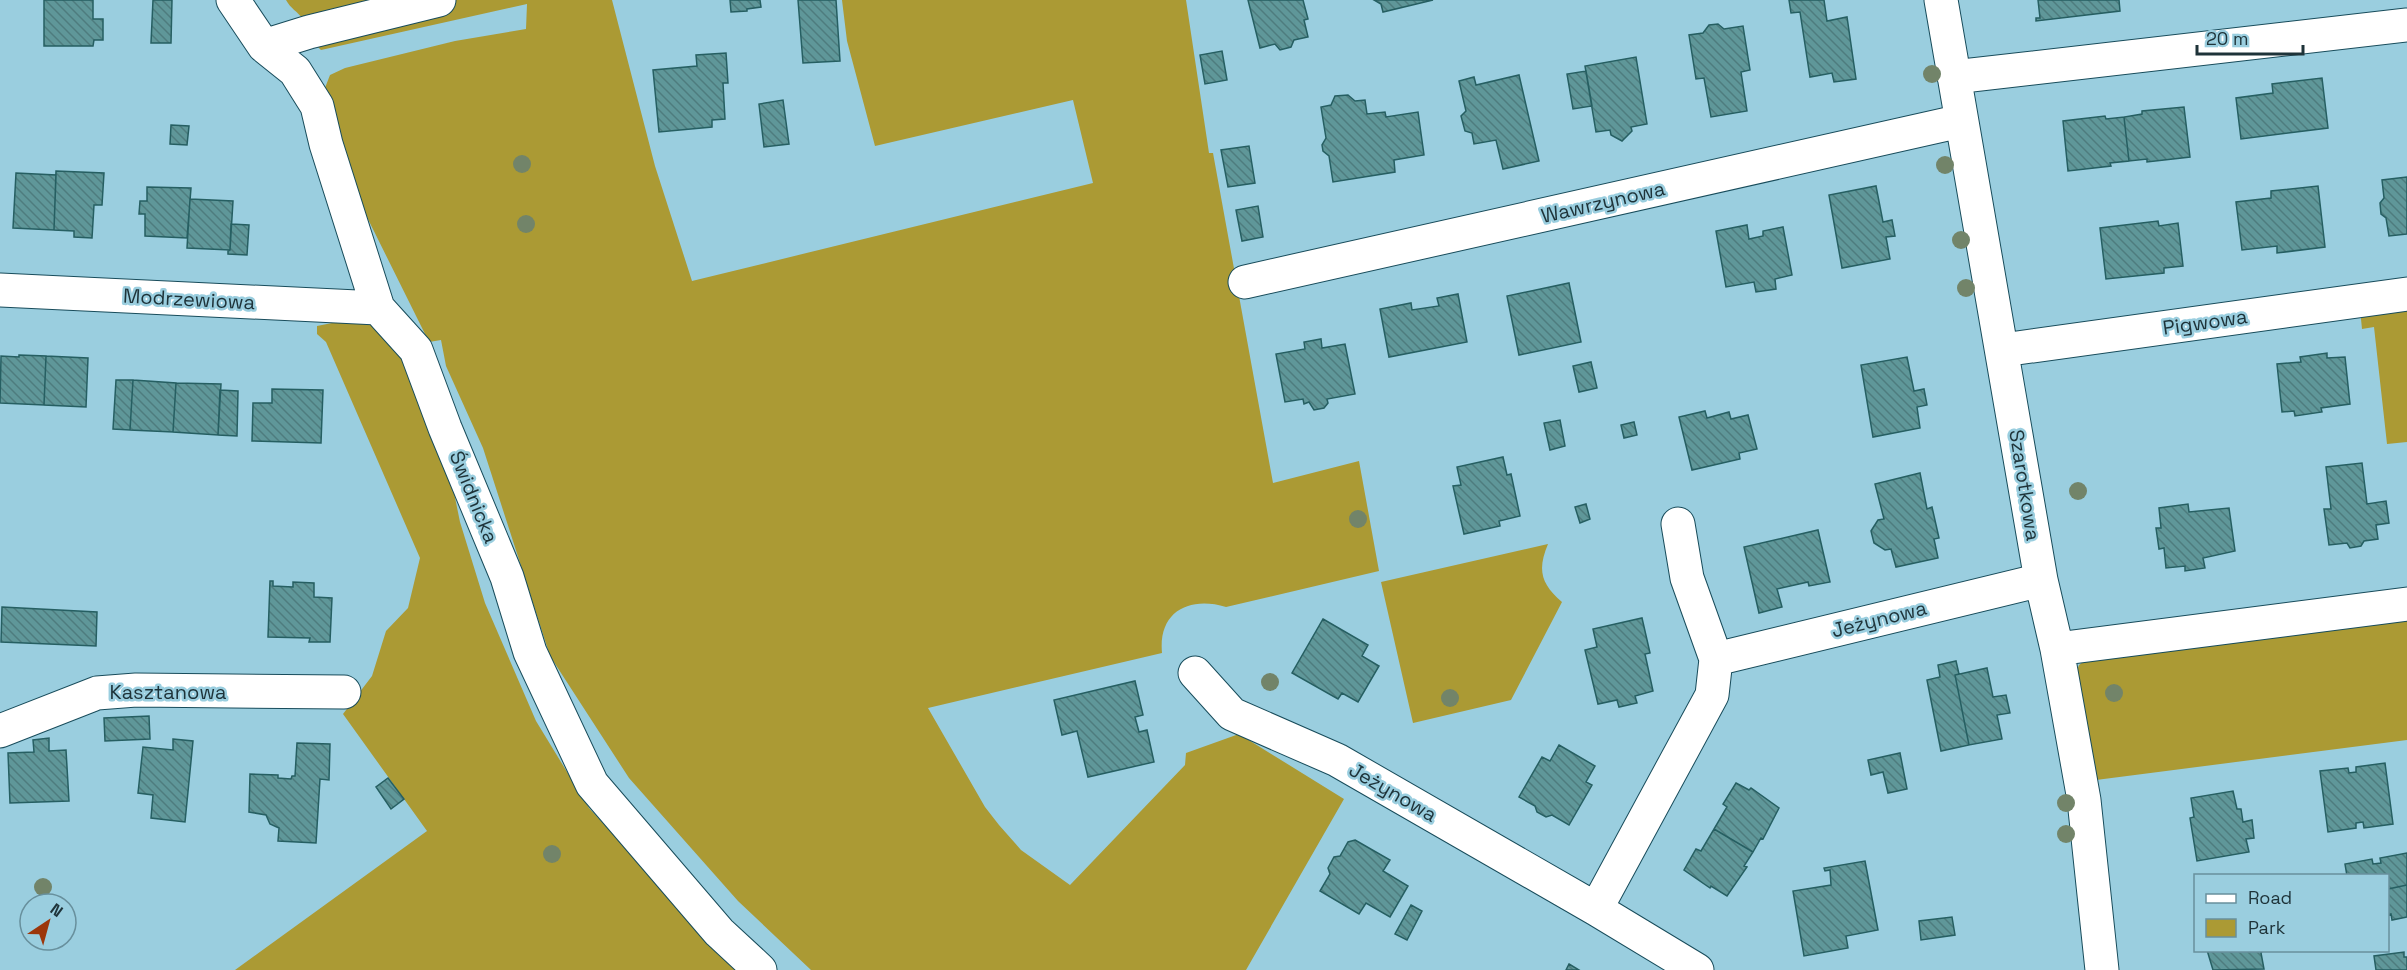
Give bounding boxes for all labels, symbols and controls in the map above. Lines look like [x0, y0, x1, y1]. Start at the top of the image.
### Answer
scale bar [2197, 18, 2304, 56]
text: 20 m [2206, 27, 2249, 50]
street label: Wawrzynowa [1538, 175, 1668, 229]
street label: Modrzewiowa [122, 283, 256, 315]
street label: Pigwowa [2161, 303, 2249, 341]
street label: Szarotkowa [2003, 428, 2047, 542]
street label: Świdnicka [444, 447, 504, 547]
street label: Jeżynowa [1829, 595, 1929, 643]
street label: Kasztanowa [110, 679, 227, 705]
street label: Jeżynowa [1344, 756, 1442, 828]
legend [2194, 874, 2389, 952]
text: Road [2248, 886, 2292, 909]
north arrow [18, 892, 78, 952]
text: N [46, 899, 67, 922]
text: Park [2248, 916, 2286, 939]

